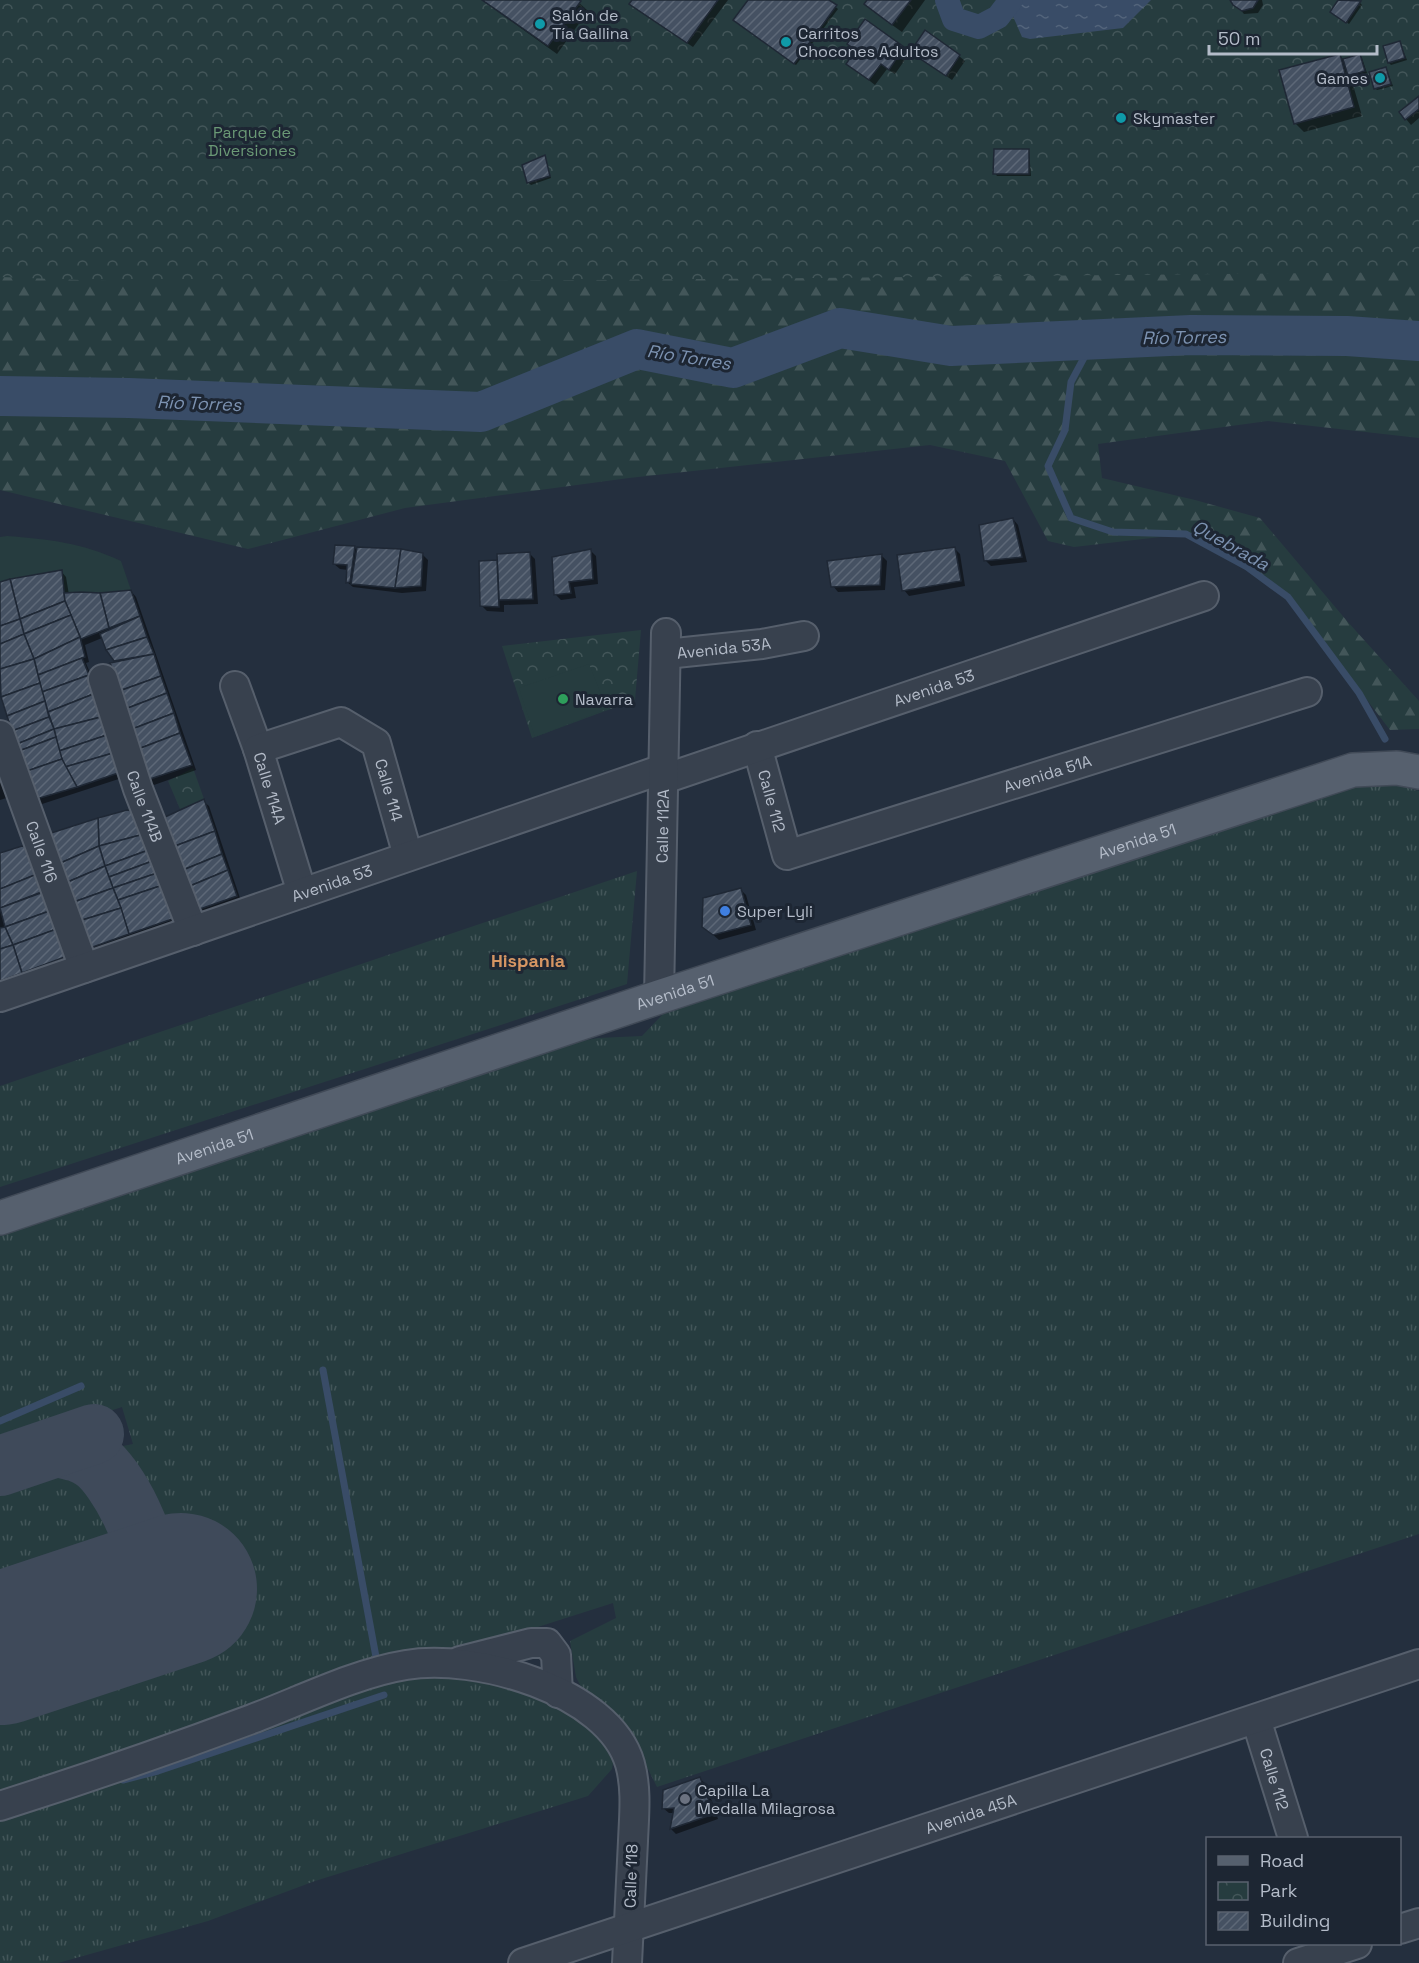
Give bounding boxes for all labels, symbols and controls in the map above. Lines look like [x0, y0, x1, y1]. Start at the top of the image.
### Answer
place label: Salón de Tía Gallina [552, 5, 629, 44]
marker: Salón de Tía Gallina [533, 17, 547, 31]
scale bar [1209, 18, 1377, 56]
place label: Carritos Chocones Adultos [798, 23, 939, 62]
text: 50 m [1218, 27, 1260, 50]
marker: Carritos Chocones Adultos [779, 35, 793, 49]
place label: Games [1317, 68, 1368, 89]
marker: Games [1373, 71, 1387, 85]
place label: Skymaster [1133, 108, 1215, 129]
marker: Skymaster [1114, 111, 1128, 125]
park label: Parque de Diversiones [208, 122, 296, 161]
water label: Río Torres [1142, 325, 1227, 349]
water label: Río Torres [646, 339, 733, 375]
water label: Río Torres [156, 390, 242, 416]
water label: Quebrada [1189, 515, 1274, 576]
street label: Avenida 53A [676, 632, 772, 663]
street label: Avenida 53 [891, 664, 977, 711]
place label: Navarra [575, 689, 633, 710]
marker: Navarra [556, 692, 570, 706]
street label: Calle 114A [249, 749, 291, 827]
street label: Avenida 51A [1001, 750, 1094, 797]
street label: Calle 114 [370, 756, 408, 824]
street label: Calle 112 [754, 767, 791, 835]
street label: Calle 114B [122, 768, 168, 845]
street label: Calle 112A [651, 789, 673, 863]
street label: Calle 116 [21, 818, 63, 885]
street label: Avenida 51 [1095, 818, 1179, 863]
street label: Avenida 53 [289, 859, 375, 906]
place label: Super Lyli [737, 901, 813, 922]
marker: Super Lyli [718, 904, 732, 918]
district label: Hispania [491, 949, 566, 972]
street label: Avenida 51 [633, 969, 717, 1014]
street label: Avenida 51 [173, 1123, 256, 1169]
street label: Calle 112 [1255, 1745, 1294, 1813]
place label: Capilla La Medalla Milagrosa [697, 1780, 835, 1819]
street label: Avenida 45A [923, 1789, 1019, 1839]
marker: Capilla La Medalla Milagrosa [678, 1792, 692, 1806]
legend [1206, 1837, 1401, 1945]
street label: Calle 118 [619, 1844, 643, 1908]
text: Road [1260, 1849, 1304, 1872]
text: Park [1260, 1879, 1298, 1902]
text: Building [1260, 1909, 1330, 1932]

